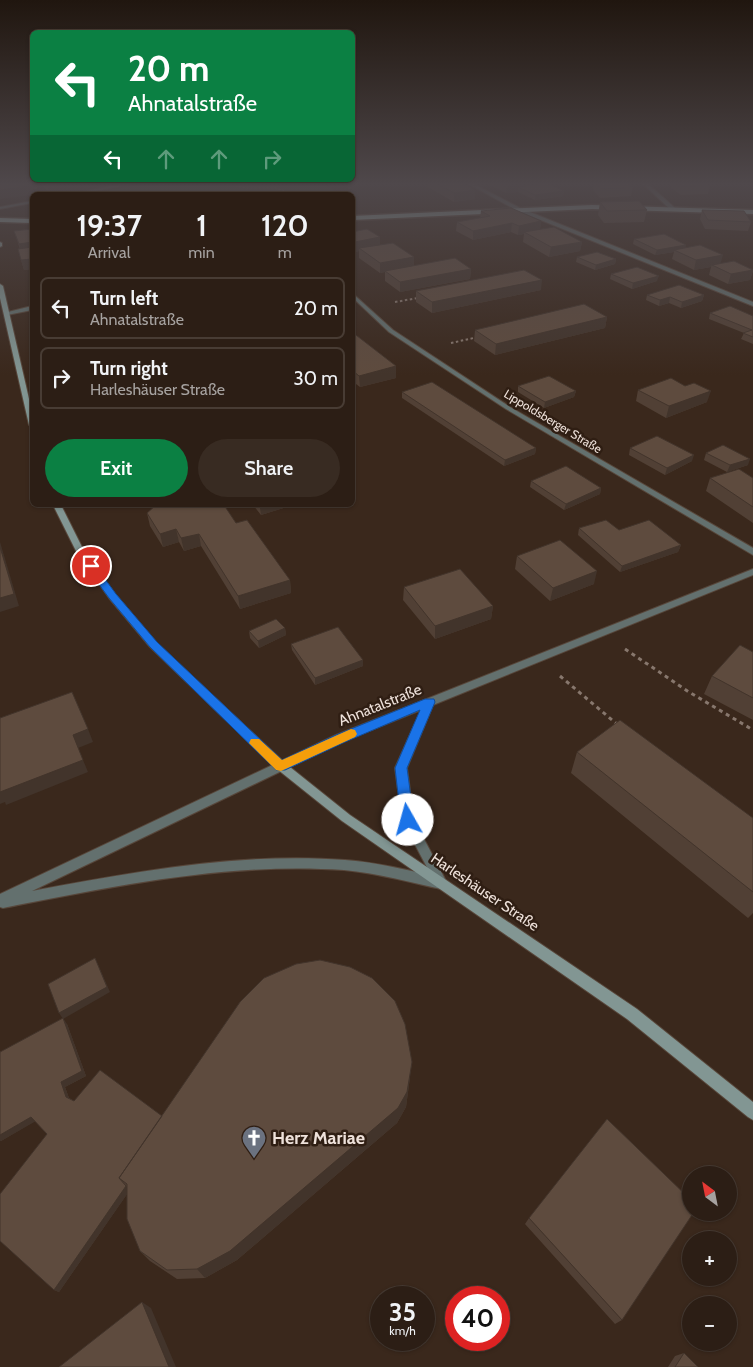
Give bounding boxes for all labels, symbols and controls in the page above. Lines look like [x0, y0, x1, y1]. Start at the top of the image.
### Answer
text: 20 m [128, 47, 210, 90]
icon: left [45, 50, 110, 115]
text: Ahnatalstraße [128, 90, 257, 117]
icon: left [99, 145, 127, 173]
icon: ahead [152, 145, 180, 173]
icon: ahead [205, 145, 233, 173]
icon: right [258, 145, 286, 173]
text: 19:37 [76, 207, 142, 244]
text: 1 [196, 207, 207, 244]
text: 120 [261, 207, 309, 244]
text: Arrival [88, 243, 130, 262]
text: min [188, 243, 215, 262]
text: m [278, 243, 292, 262]
text: Turn left [90, 287, 158, 310]
icon: left [47, 294, 75, 322]
text: 20 m [294, 297, 338, 320]
text: Ahnatalstraße [90, 310, 184, 329]
text: Turn right [90, 357, 168, 380]
icon: right [47, 364, 75, 392]
text: 30 m [294, 367, 338, 390]
text: Harleshäuser Straße [90, 380, 225, 399]
street label: Lippoldsberger Straße [501, 386, 605, 456]
button: Exit [45, 439, 188, 497]
button: Share [198, 439, 340, 497]
pin [70, 545, 112, 587]
icon: arrive [77, 552, 105, 580]
street label: Ahnatalstraße [336, 680, 424, 730]
position arrow [381, 793, 433, 845]
street label: Harleshäuser Straße [427, 849, 543, 935]
church icon: Herz Mariae [241, 1125, 267, 1159]
place label: Herz Mariae [272, 1127, 365, 1149]
north arrow [682, 1166, 738, 1221]
map controls [682, 1166, 737, 1351]
button: + [682, 1231, 737, 1286]
speed limit sign: 40 [445, 1286, 510, 1351]
button: − [682, 1296, 737, 1351]
text: 35 [389, 1297, 416, 1327]
text: km/h [389, 1323, 416, 1338]

